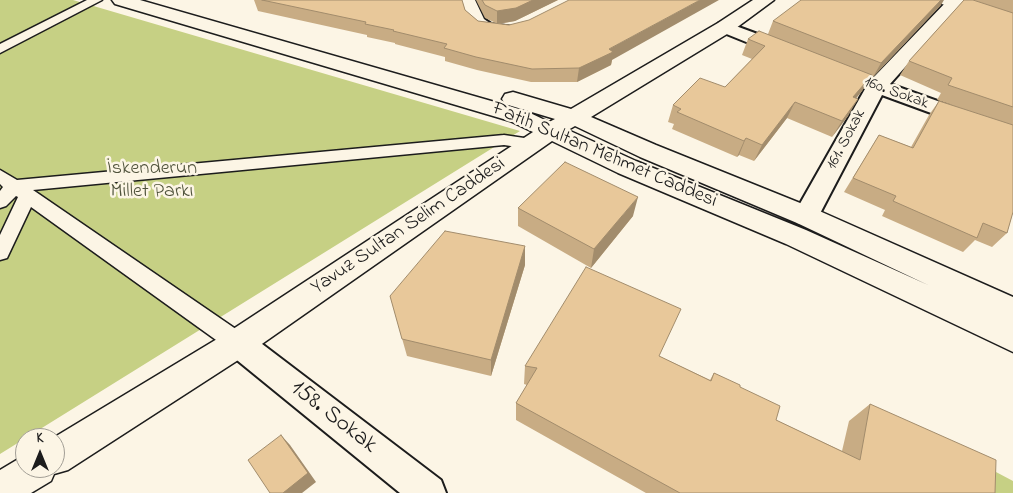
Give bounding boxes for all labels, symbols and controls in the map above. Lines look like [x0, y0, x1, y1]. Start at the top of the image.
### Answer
street label: 160. Sokak [861, 74, 931, 114]
street label: Fatih Sultan Mehmet Caddesi [488, 98, 720, 214]
street label: 161. Sokak [823, 107, 871, 173]
street label: Yavuz Sultan Selim Caddesi [307, 153, 511, 301]
park label: İskenderun Millet Parkı [107, 158, 197, 205]
street label: 158. Sokak [284, 375, 382, 461]
north arrow [15, 428, 65, 478]
text: K [37, 428, 43, 449]

